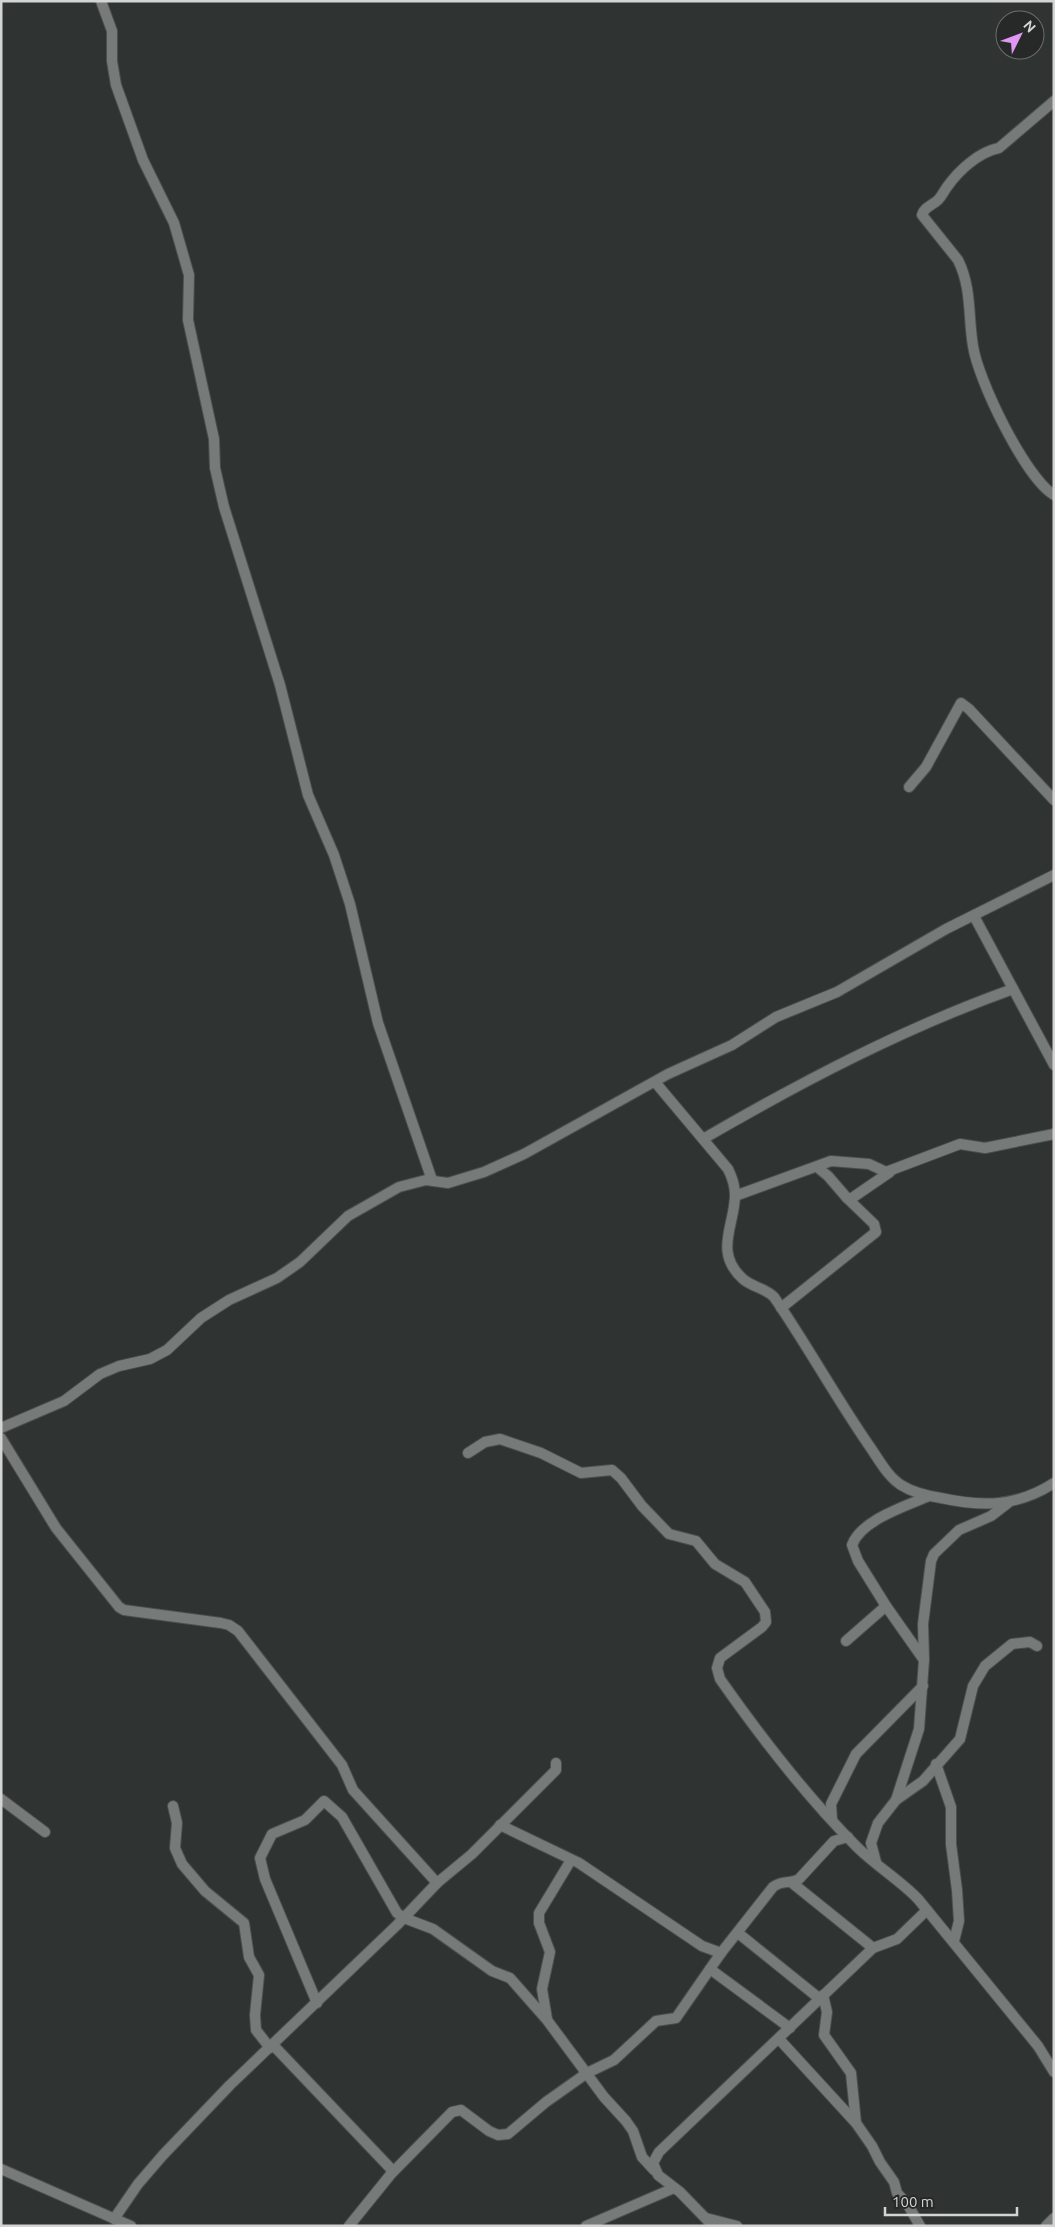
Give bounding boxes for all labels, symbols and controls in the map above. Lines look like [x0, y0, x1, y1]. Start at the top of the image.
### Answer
north arrow [995, 10, 1045, 60]
text: N [1020, 17, 1039, 36]
scale bar [885, 2184, 1018, 2216]
text: 100 m [892, 2193, 934, 2210]

